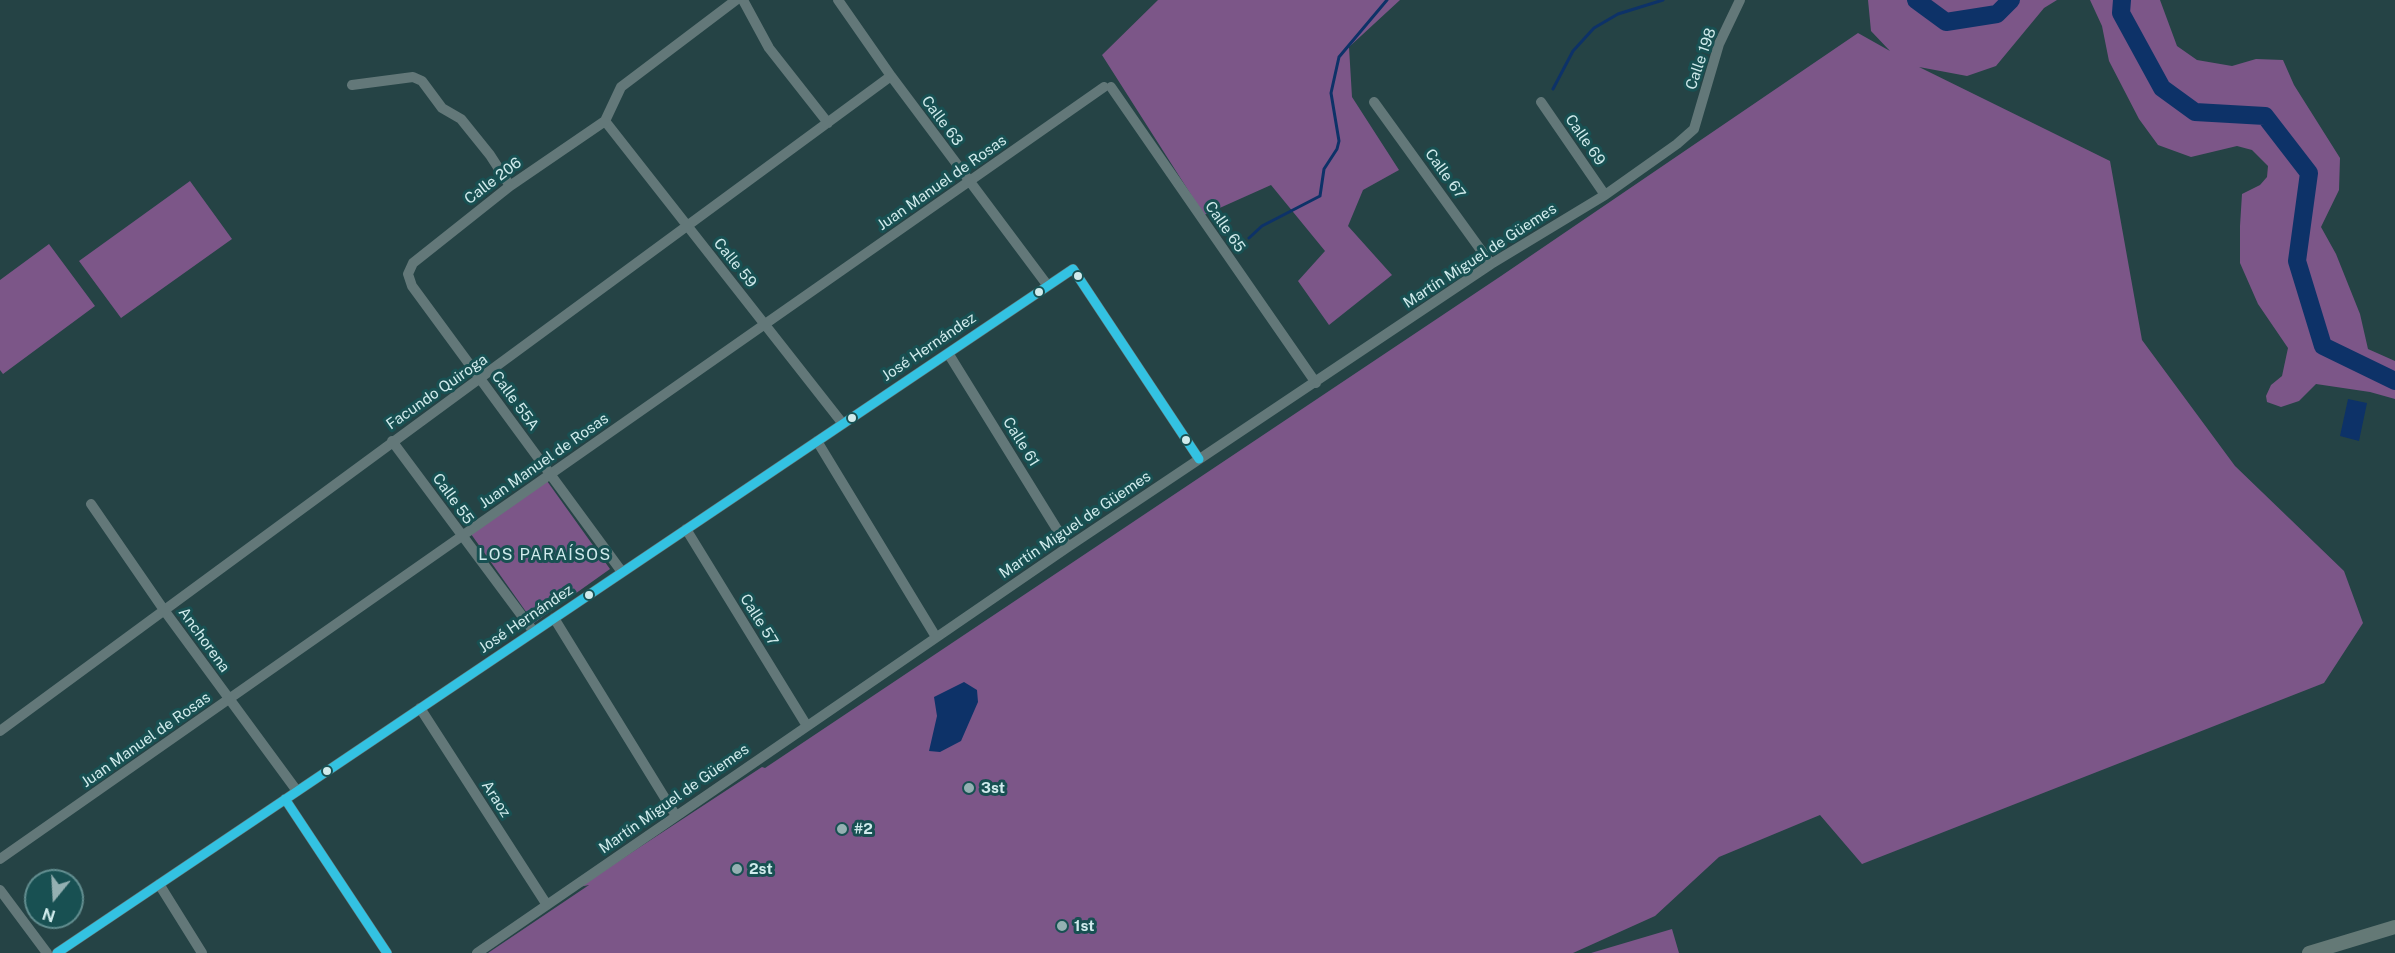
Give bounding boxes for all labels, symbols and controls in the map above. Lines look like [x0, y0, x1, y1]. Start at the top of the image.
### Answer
street label: Calle 198 [1682, 26, 1720, 92]
street label: Calle 63 [917, 92, 967, 150]
street label: Calle 69 [1561, 111, 1609, 169]
street label: Juan Manuel de Rosas [874, 132, 1010, 234]
street label: Calle 67 [1421, 146, 1469, 202]
street label: Calle 206 [461, 154, 525, 208]
street label: Calle 65 [1201, 198, 1249, 256]
street label: Martín Miguel de Güemes [1400, 200, 1560, 312]
street label: Calle 59 [710, 235, 760, 291]
unlabelled marker [1072, 270, 1084, 282]
unlabelled marker [1033, 286, 1045, 298]
street label: José Hernández [878, 309, 980, 385]
street label: Facundo Quiroga [383, 350, 491, 434]
street label: Calle 55A [487, 368, 543, 434]
street label: Juan Manuel de Rosas [476, 410, 612, 512]
unlabelled marker [846, 412, 858, 424]
street label: Calle 61 [999, 414, 1043, 470]
unlabelled marker [1180, 434, 1192, 446]
street label: Martín Miguel de Güemes [996, 468, 1154, 582]
street label: Calle 55 [429, 470, 477, 528]
district label: LOS PARAÍSOS [478, 545, 612, 565]
street label: José Hernández [475, 581, 577, 657]
unlabelled marker [583, 589, 595, 601]
street label: Calle 57 [736, 591, 782, 649]
street label: Anchorena [174, 604, 234, 676]
street label: Juan Manuel de Rosas [78, 689, 214, 791]
street label: Martín Miguel de Güemes [596, 740, 752, 858]
unlabelled marker [321, 765, 333, 777]
street label: Araoz [478, 777, 514, 821]
place label: 3st [981, 779, 1005, 797]
marker: 3st [962, 781, 976, 795]
place label: #2 [854, 820, 873, 838]
marker: #2 [835, 822, 849, 836]
place label: 2st [749, 860, 773, 878]
marker: 2st [730, 862, 744, 876]
north arrow [24, 869, 84, 929]
text: N [40, 904, 58, 926]
place label: 1st [1074, 917, 1095, 935]
marker: 1st [1055, 919, 1069, 933]

